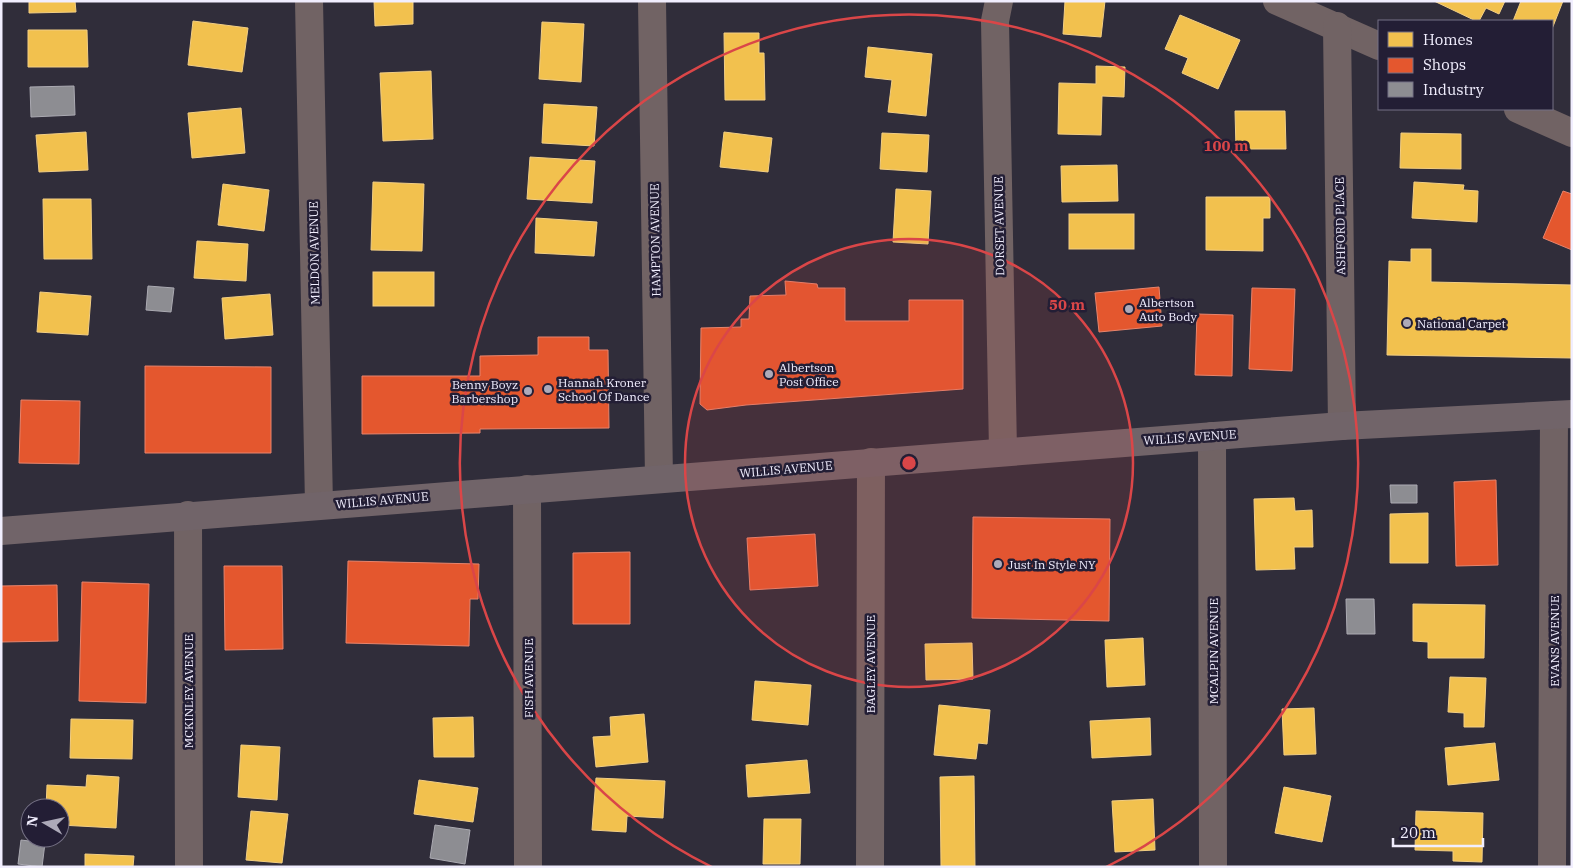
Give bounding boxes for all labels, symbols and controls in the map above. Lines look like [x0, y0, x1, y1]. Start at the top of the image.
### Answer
legend [1378, 20, 1553, 110]
text: Homes [1423, 30, 1473, 49]
text: Shops [1423, 55, 1466, 74]
text: Industry [1423, 80, 1484, 99]
text: 100 m [1203, 136, 1249, 155]
street label: DORSET AVENUE [991, 176, 1007, 276]
street label: ASHFORD PLACE [1332, 177, 1348, 275]
street label: HAMPTON AVENUE [647, 183, 663, 297]
street label: MELDON AVENUE [306, 201, 322, 305]
text: 50 m [1049, 295, 1085, 314]
place label: Albertson Auto Body [1139, 295, 1197, 324]
marker: Albertson Auto Body [1123, 303, 1135, 315]
place label: National Carpet [1417, 316, 1506, 331]
marker: National Carpet [1401, 317, 1413, 329]
place label: Albertson Post Office [779, 360, 839, 389]
marker: Albertson Post Office [763, 368, 775, 380]
place label: Hannah Kroner School Of Dance [558, 375, 649, 404]
place label: Benny Boyz Barbershop [452, 377, 518, 406]
marker: Hannah Kroner School Of Dance [542, 383, 554, 395]
marker: Benny Boyz Barbershop [522, 385, 534, 397]
street label: WILLIS AVENUE [1143, 426, 1237, 448]
centre of rings [900, 454, 918, 472]
street label: WILLIS AVENUE [739, 457, 833, 481]
street label: WILLIS AVENUE [335, 488, 429, 512]
place label: Just In Style NY [1008, 557, 1096, 572]
marker: Just In Style NY [992, 558, 1004, 570]
street label: EVANS AVENUE [1547, 595, 1562, 687]
street label: MCALPIN AVENUE [1206, 598, 1221, 704]
street label: BAGLEY AVENUE [863, 615, 878, 713]
street label: MCKINLEY AVENUE [181, 634, 196, 748]
street label: FISH AVENUE [521, 638, 536, 718]
north arrow [20, 798, 70, 848]
text: N [22, 814, 42, 828]
scale bar [1393, 816, 1483, 848]
text: 20 m [1400, 823, 1436, 842]

